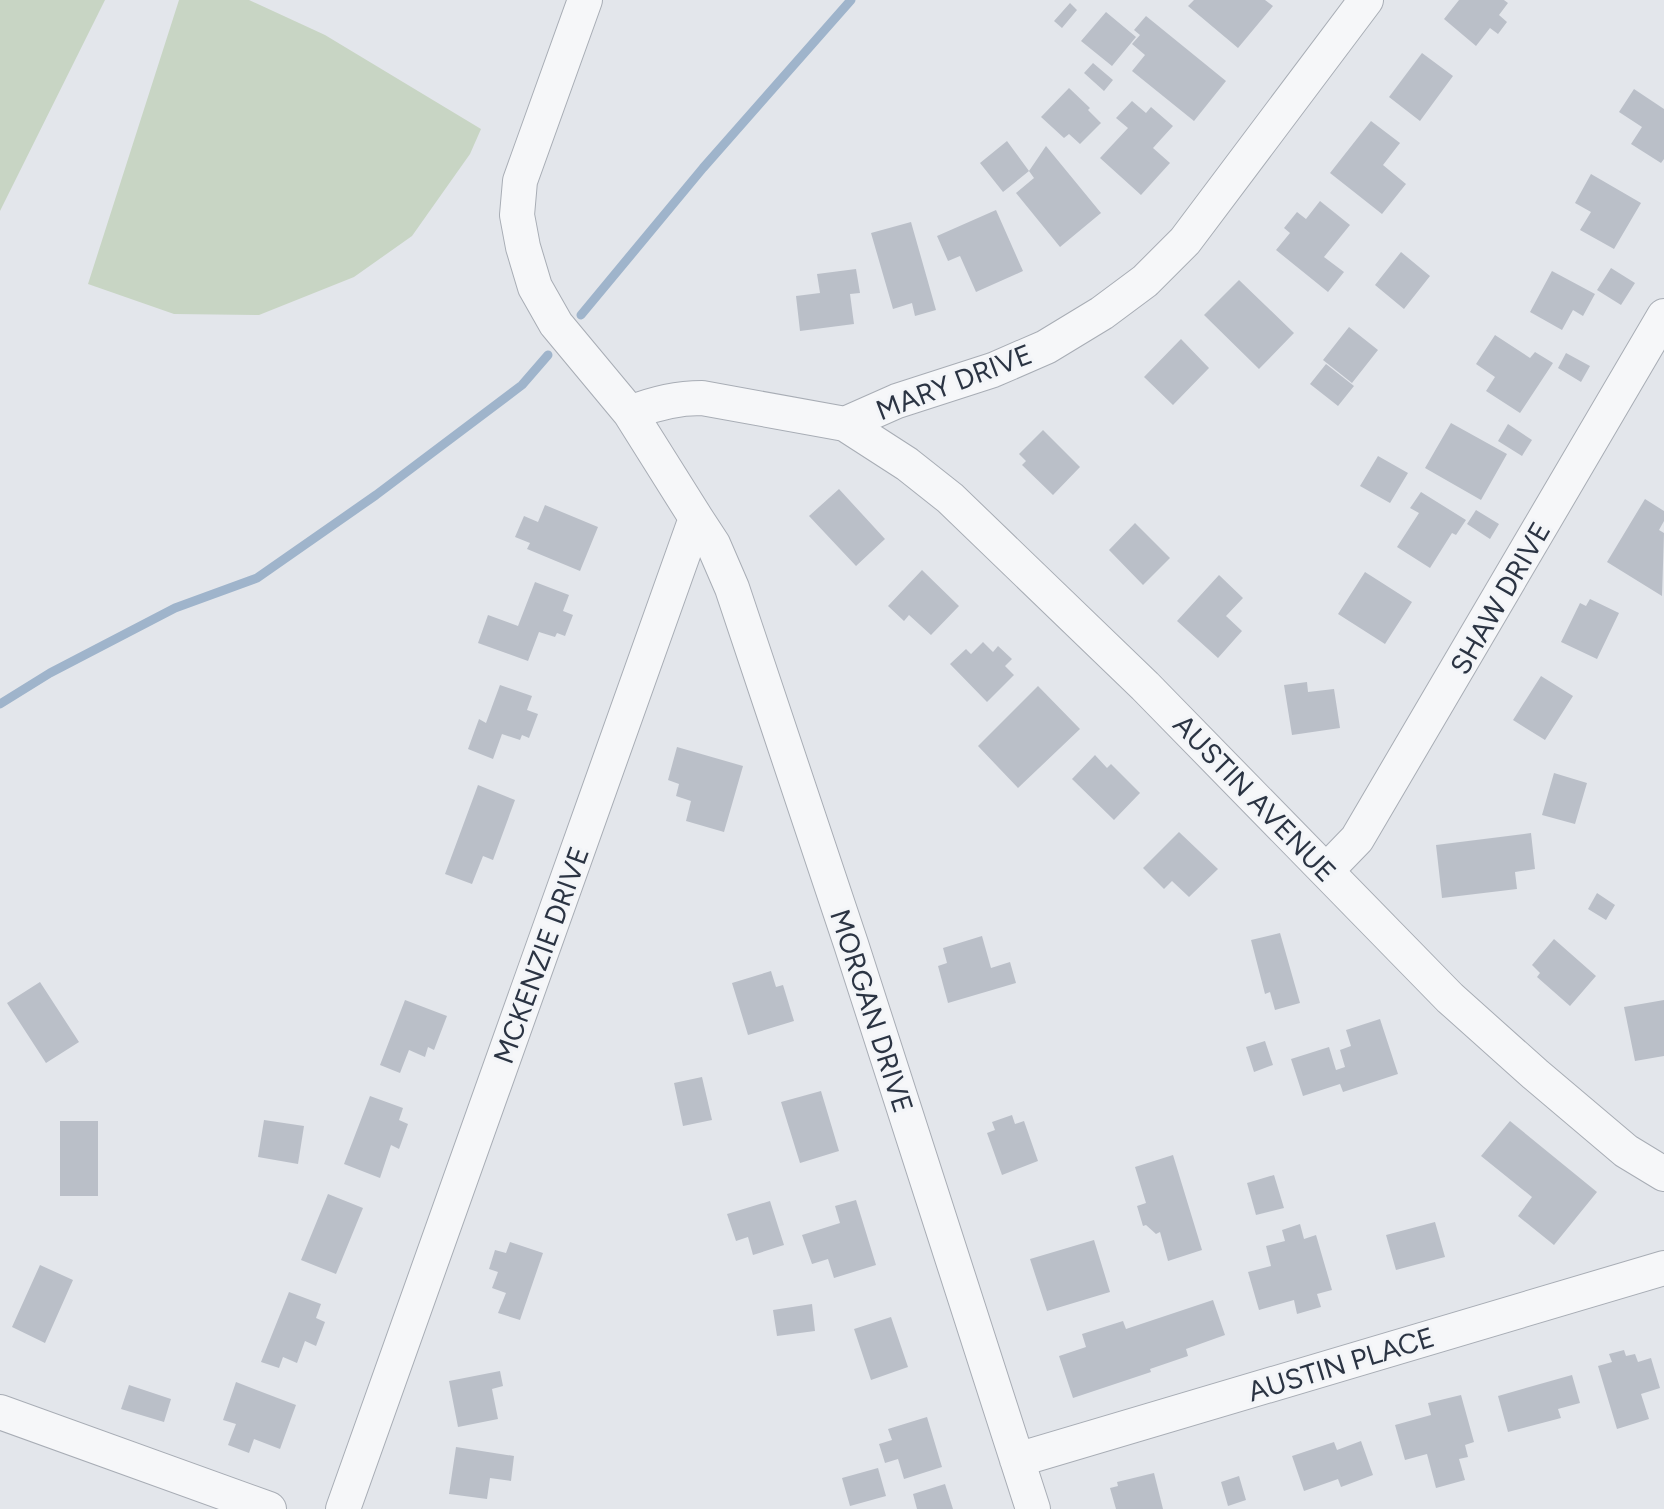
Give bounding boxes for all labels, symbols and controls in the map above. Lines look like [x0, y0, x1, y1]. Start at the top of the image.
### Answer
street label: MARY DRIVE [871, 337, 1037, 427]
street label: SHAW DRIVE [1443, 516, 1557, 680]
street label: AUSTIN AVENUE [1167, 707, 1343, 889]
street label: MCKENZIE DRIVE [486, 842, 596, 1068]
street label: MORGAN DRIVE [823, 905, 921, 1117]
street label: AUSTIN PLACE [1244, 1319, 1438, 1409]

